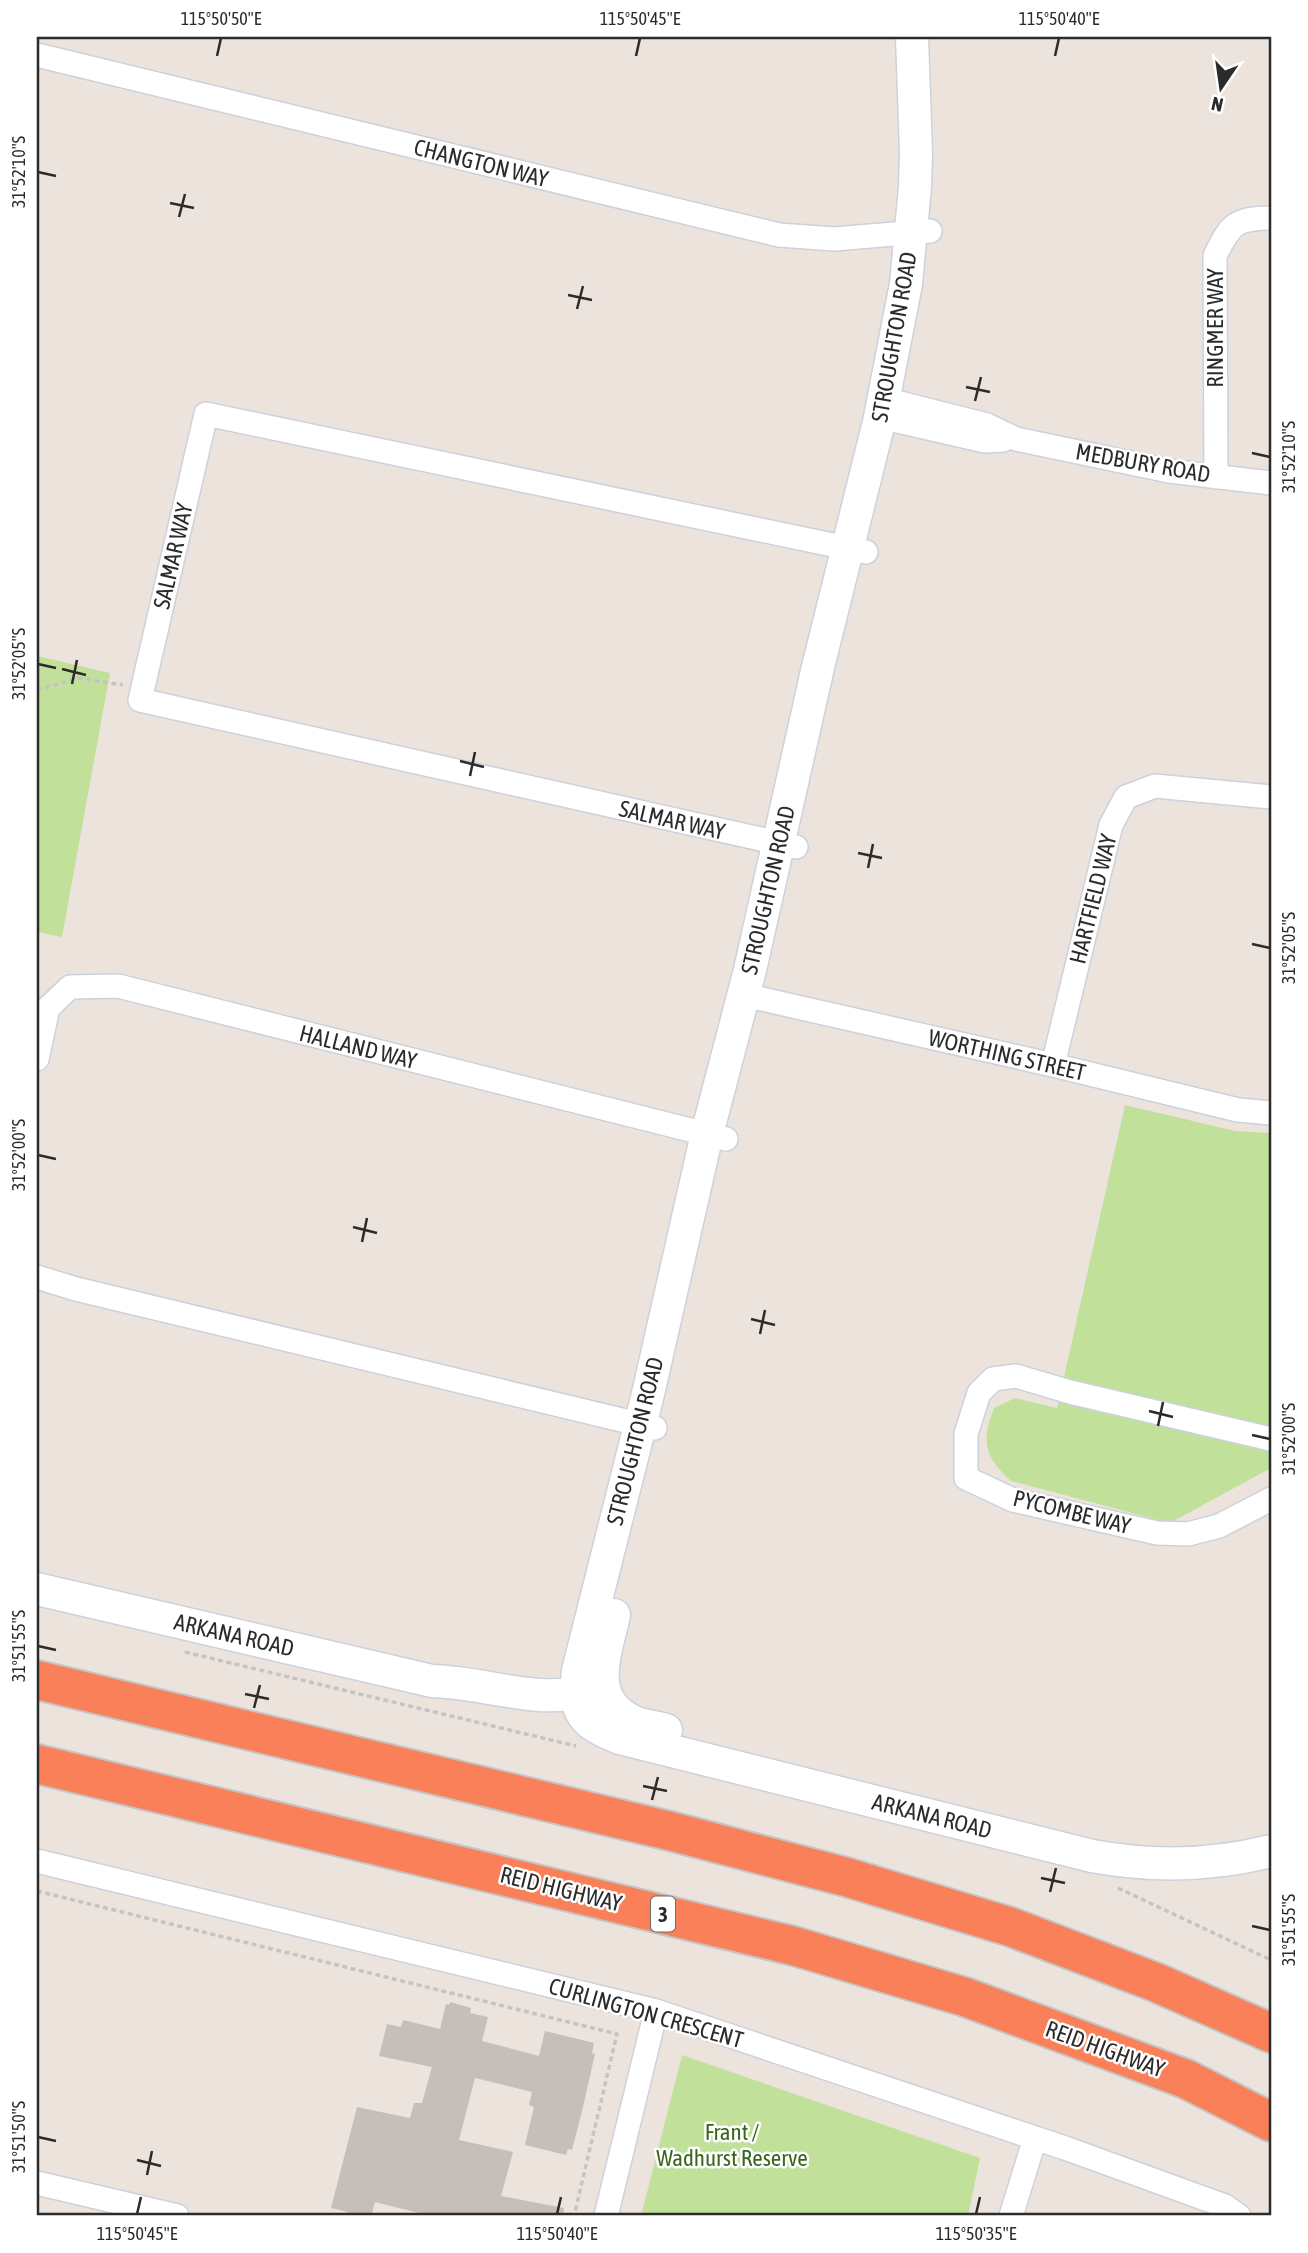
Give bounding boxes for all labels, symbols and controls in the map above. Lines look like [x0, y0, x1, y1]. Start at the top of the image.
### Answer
text: 115°50'50"E [181, 8, 262, 29]
text: 115°50'45"E [600, 8, 681, 29]
text: 115°50'40"E [1019, 8, 1100, 29]
north arrow [1186, 52, 1256, 122]
text: N [1209, 93, 1225, 117]
street label: CHANGTON WAY [411, 134, 551, 192]
text: 31°52'10"S [8, 136, 29, 208]
street label: STROUGHTON ROAD [866, 250, 922, 424]
street label: RINGMER WAY [1202, 267, 1228, 388]
text: 31°52'10"S [1278, 421, 1299, 493]
street label: MEDBURY ROAD [1074, 438, 1212, 488]
street label: SALMAR WAY [148, 500, 198, 611]
text: 31°52'05"S [8, 628, 29, 700]
street label: SALMAR WAY [617, 795, 728, 845]
street label: STROUGHTON ROAD [736, 803, 800, 977]
street label: HARTFIELD WAY [1064, 831, 1122, 967]
text: 31°52'05"S [1278, 912, 1299, 984]
street label: HALLAND WAY [297, 1020, 420, 1074]
street label: WORTHING STREET [926, 1024, 1088, 1086]
text: 31°52'00"S [8, 1119, 29, 1191]
street label: STROUGHTON ROAD [602, 1354, 668, 1528]
text: 31°52'00"S [1278, 1403, 1299, 1475]
street label: PYCOMBE WAY [1011, 1485, 1134, 1539]
street label: ARKANA ROAD [172, 1609, 296, 1661]
text: 31°51'55"S [8, 1610, 29, 1682]
street label: ARKANA ROAD [870, 1789, 994, 1843]
street label: REID HIGHWAY [497, 1861, 625, 1917]
text: 31°51'55"S [1278, 1894, 1299, 1966]
road number: 3 [651, 1896, 675, 1932]
street label: CURLINGTON CRESCENT [546, 1973, 746, 2053]
street label: REID HIGHWAY [1042, 2015, 1169, 2083]
text: 31°51'50"S [8, 2101, 29, 2173]
park label: Frant / Wadhurst Reserve [656, 2119, 808, 2171]
text: 115°50'45"E [97, 2223, 178, 2244]
text: 115°50'40"E [517, 2223, 598, 2244]
text: 115°50'35"E [936, 2223, 1017, 2244]

